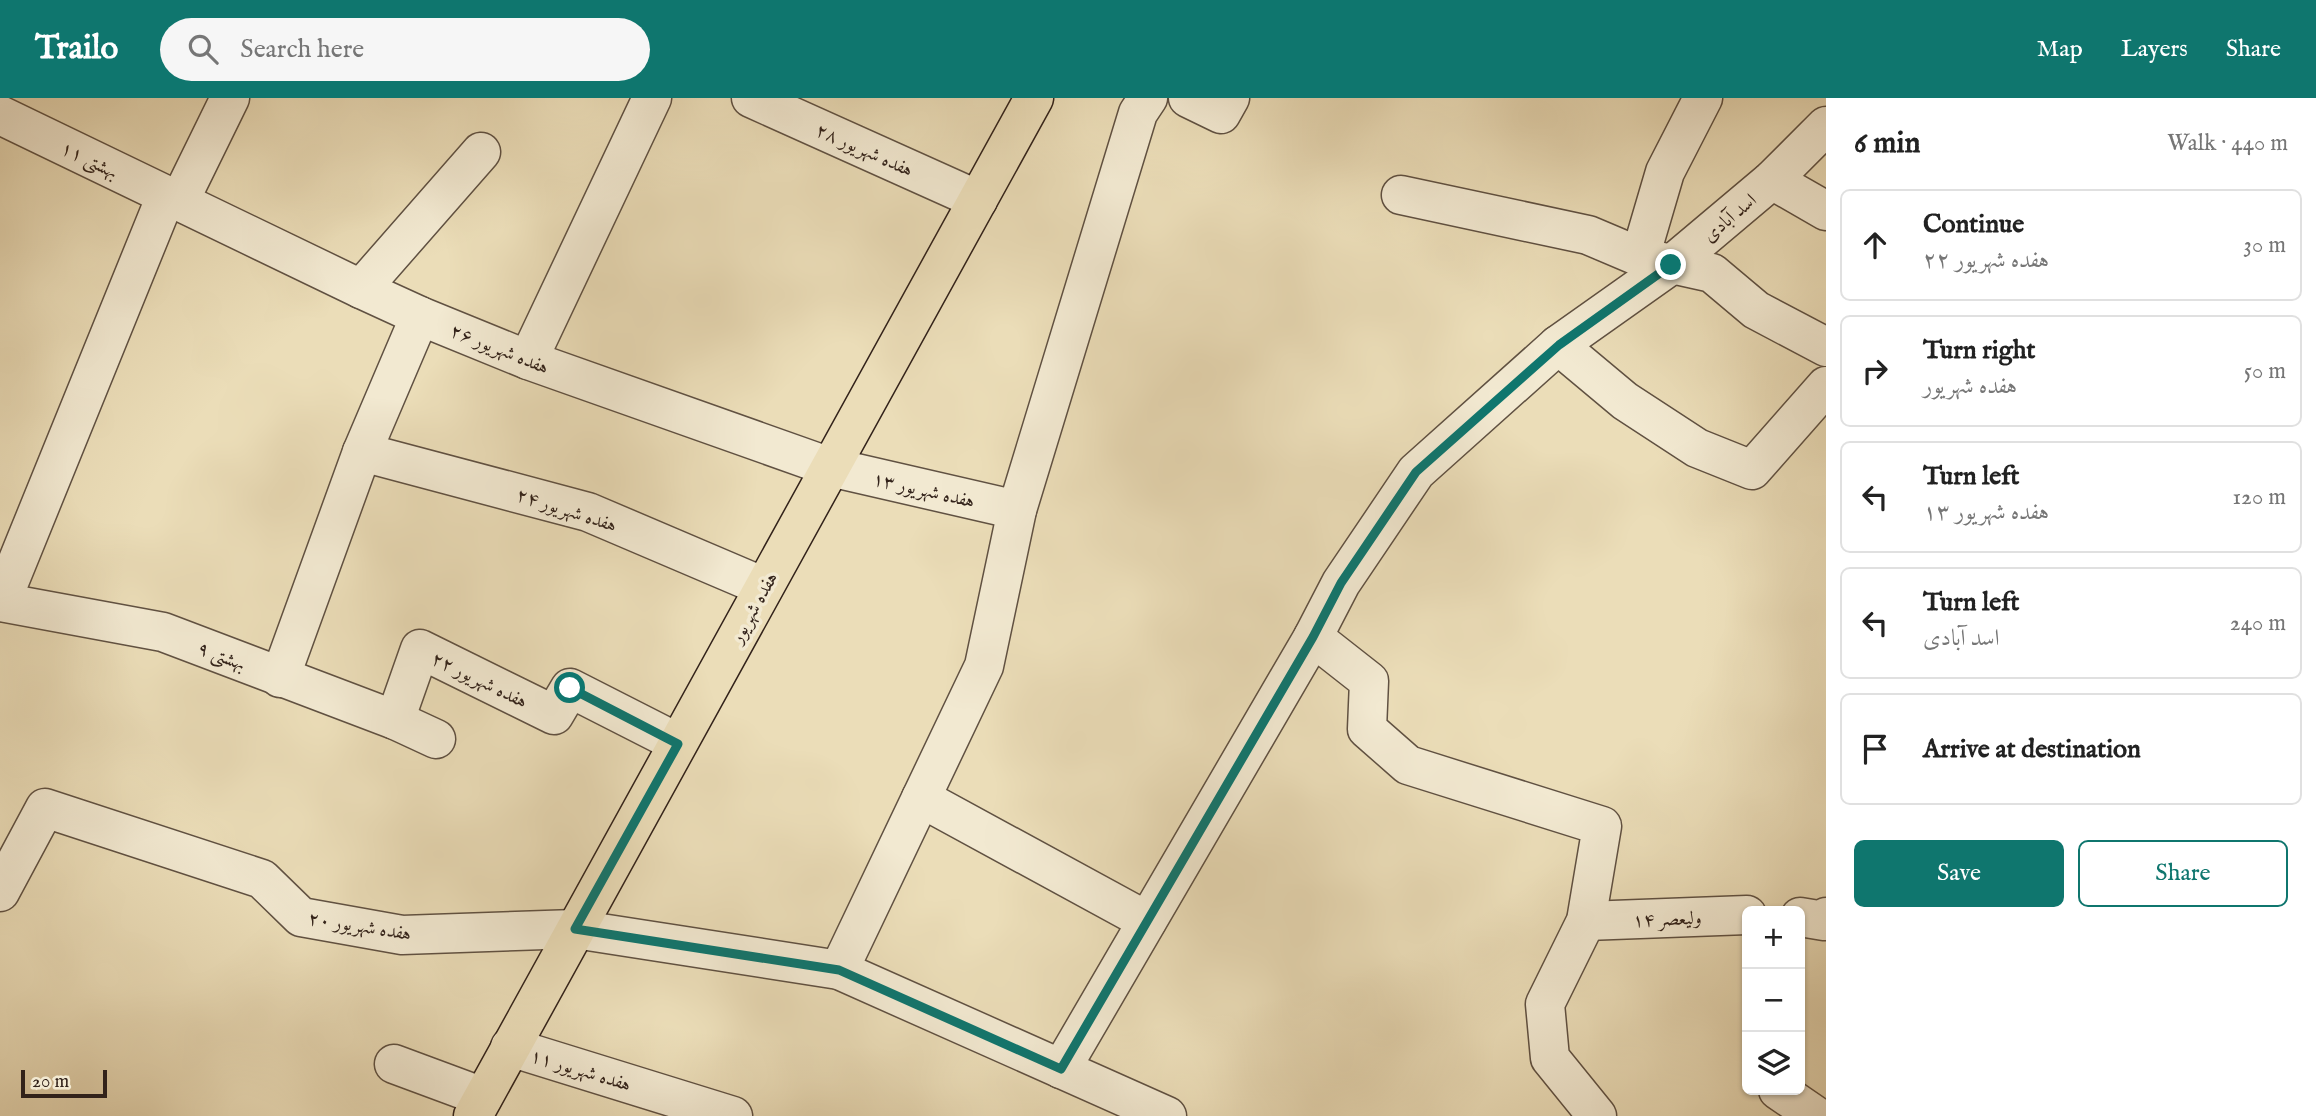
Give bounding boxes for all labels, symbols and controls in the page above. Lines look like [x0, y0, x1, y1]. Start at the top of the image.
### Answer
search box [160, 18, 650, 81]
text: Trailo [35, 28, 118, 70]
icon: search [184, 30, 222, 68]
text: Search here [240, 33, 364, 66]
text: Map [2037, 34, 2083, 65]
text: Layers [2121, 34, 2188, 65]
text: Share [2226, 34, 2281, 65]
street label: هفده شهریور ۲۸ [812, 119, 917, 183]
text: 6 min [1854, 125, 1920, 163]
text: Walk · 440 m [2167, 129, 2288, 158]
street label: بهشتی ۱۱ [56, 137, 122, 185]
street label: اسد آبادی [1698, 189, 1762, 248]
text: Continue [1923, 208, 2024, 241]
icon: ahead [1856, 226, 1894, 264]
text: 30 m [2243, 231, 2286, 260]
text: هفده شهریور ۲۲ [1923, 246, 2049, 275]
route end [1655, 249, 1686, 280]
street label: هفده شهریور ۲۶ [446, 319, 552, 380]
text: Turn right [1923, 334, 2036, 367]
icon: right [1856, 352, 1894, 390]
text: 50 m [2244, 357, 2286, 386]
text: هفده شهریور [1923, 372, 2017, 401]
text: Turn left [1923, 460, 2020, 493]
street label: هفده شهریور ۱۳ [870, 468, 977, 514]
icon: left [1856, 478, 1894, 516]
street label: هفده شهریور ۲۴ [513, 483, 620, 538]
text: 120 m [2233, 483, 2286, 512]
text: هفده شهریور ۱۳ [1923, 498, 2049, 527]
street label: هفده شهریور [724, 568, 784, 650]
text: Turn left [1923, 586, 2020, 619]
icon: left [1856, 604, 1894, 642]
text: 240 m [2230, 609, 2286, 638]
text: اسد آبادی [1923, 624, 1999, 653]
street label: بهشتی ۹ [194, 637, 249, 677]
street label: هفده شهریور ۲۲ [427, 647, 531, 714]
route start [554, 672, 585, 703]
icon: arrive [1856, 730, 1894, 768]
text: Arrive at destination [1923, 733, 2141, 766]
button: Save [1854, 840, 2064, 907]
button: Share [2078, 840, 2288, 907]
map controls [1742, 906, 1805, 1095]
button: + [1742, 906, 1805, 969]
street label: هفده شهریور ۲۰ [306, 907, 413, 947]
street label: ولیعصر ۱۴ [1632, 907, 1702, 933]
button: − [1742, 969, 1805, 1032]
button: layers [1742, 1032, 1805, 1095]
street label: هفده شهریور ۱۱ [527, 1044, 634, 1098]
scale bar [21, 1067, 107, 1099]
text: 20 m [32, 1070, 69, 1094]

